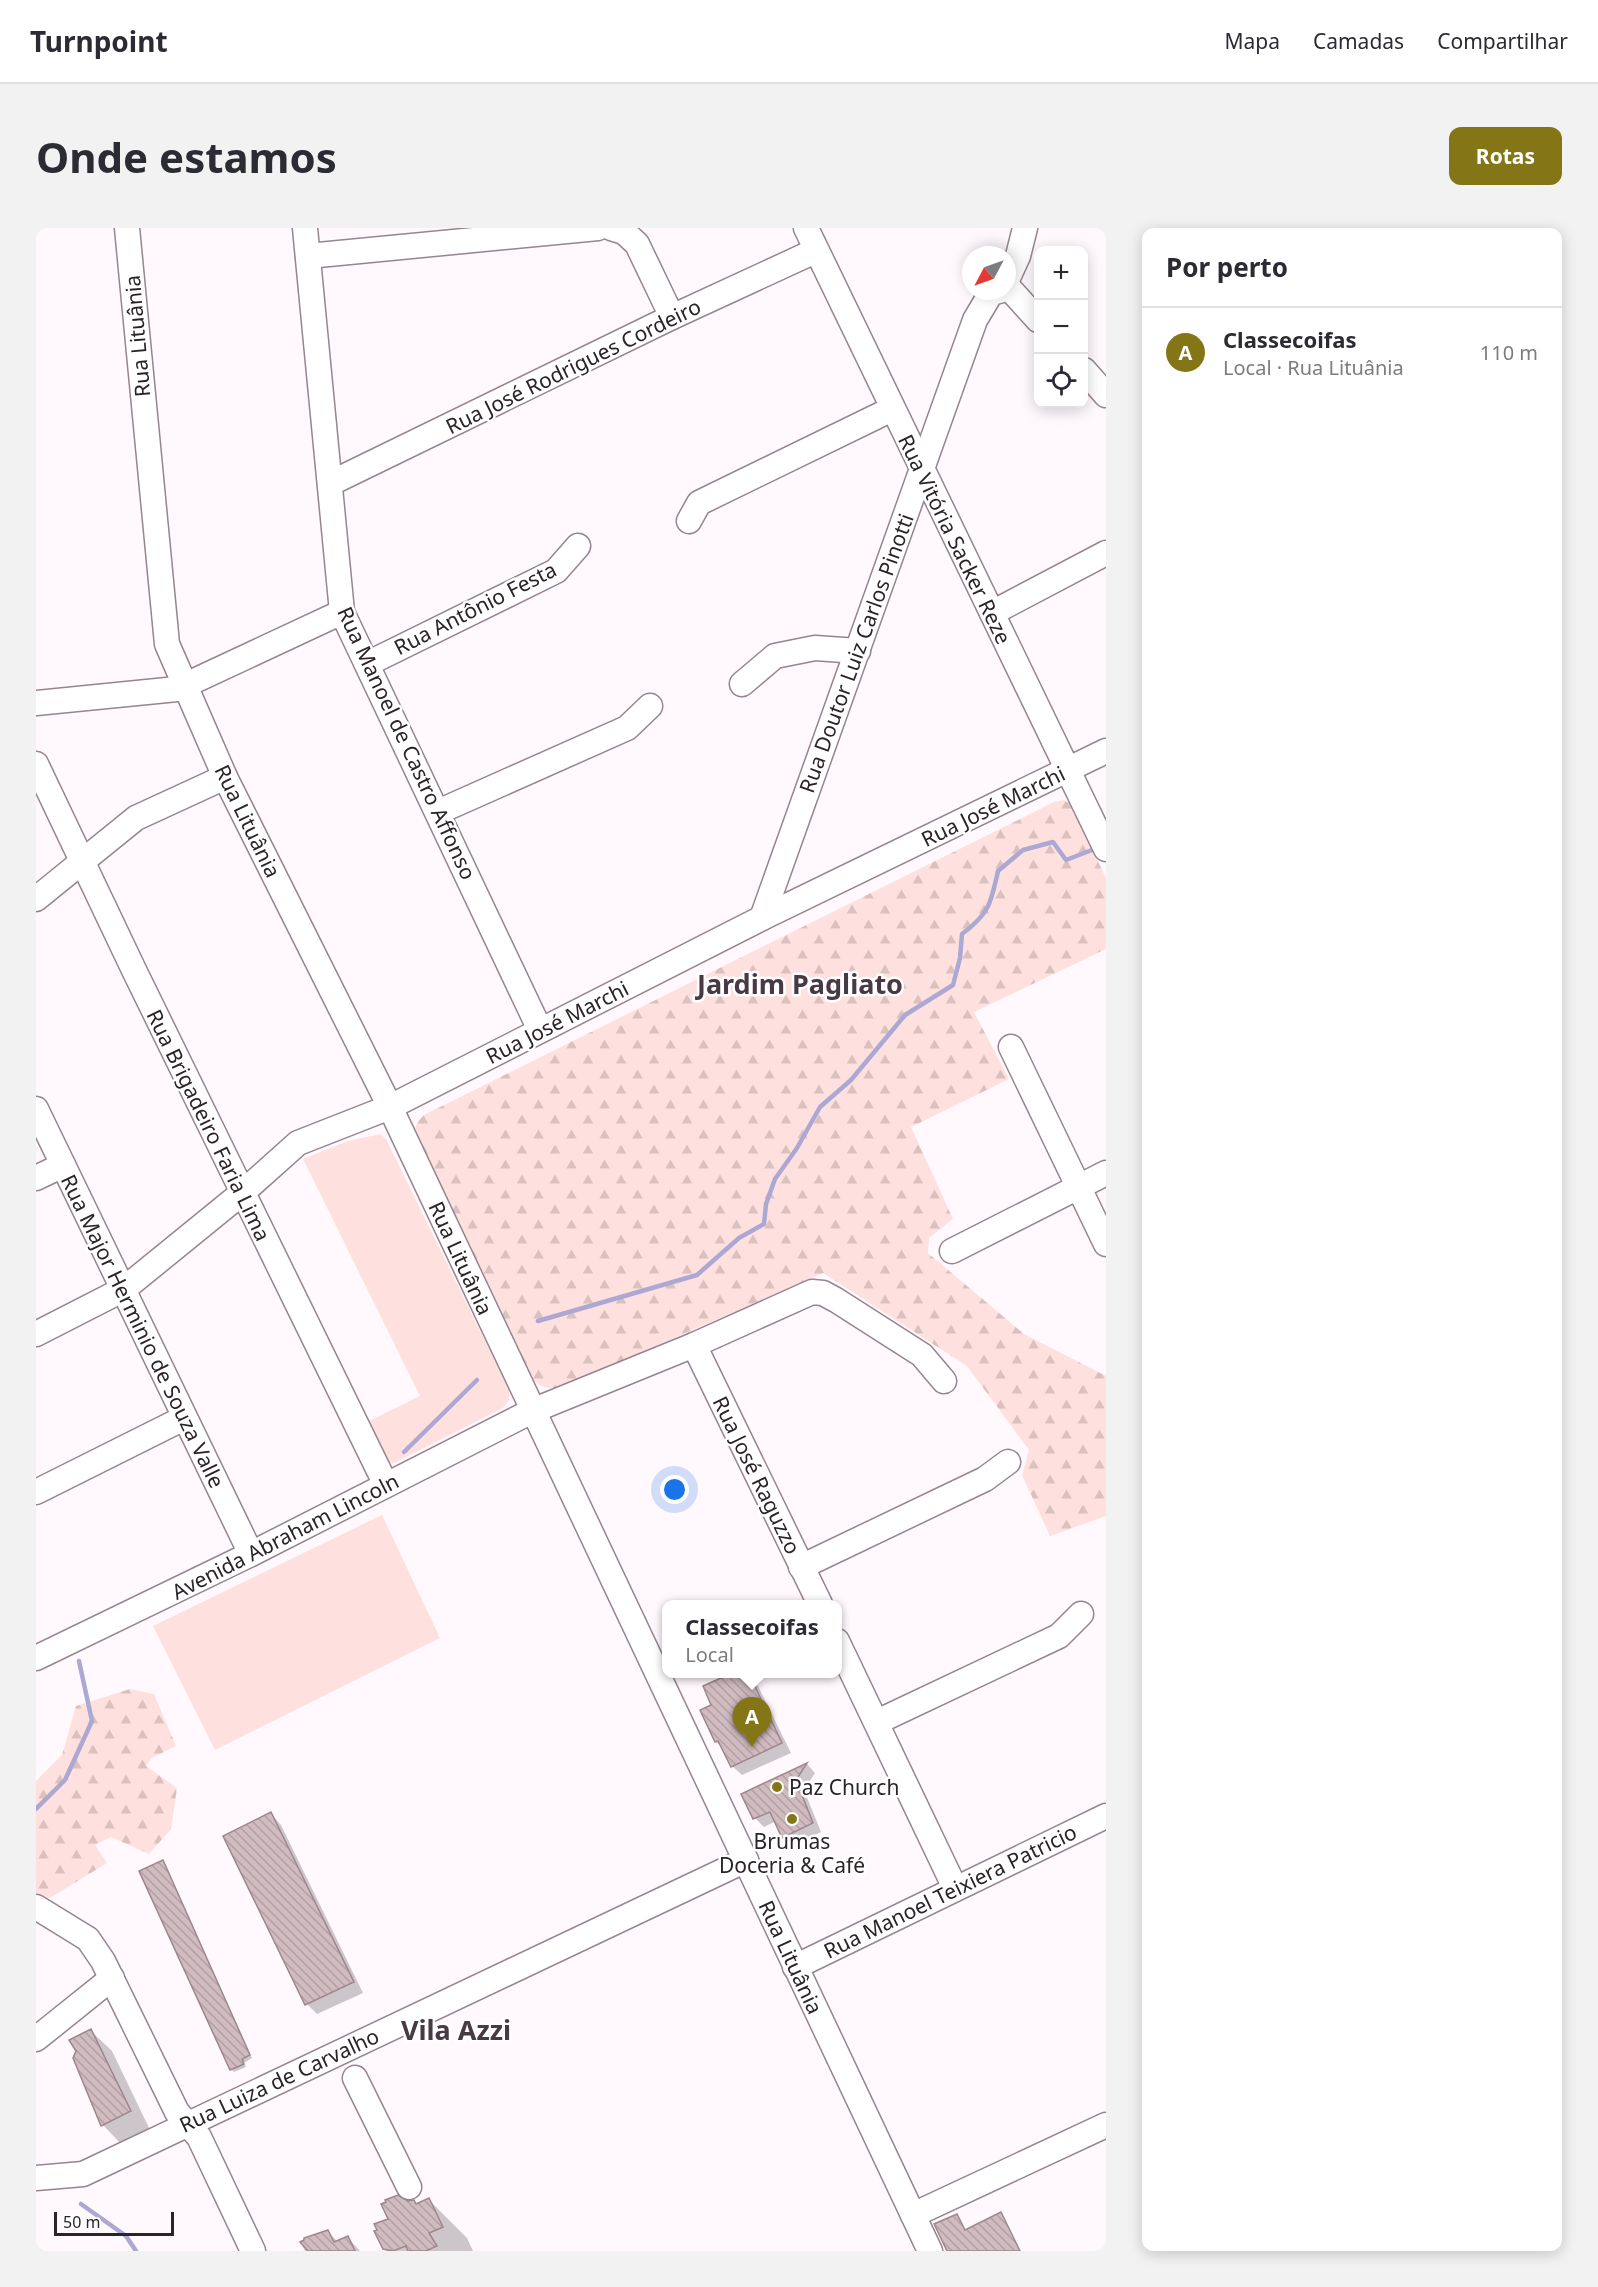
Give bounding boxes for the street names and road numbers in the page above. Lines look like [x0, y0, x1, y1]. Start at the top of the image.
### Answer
street label: Rua Lituânia [118, 274, 156, 398]
street label: Rua José Rodrigues Cordeiro [441, 292, 705, 440]
street label: Rua Vitória Sacker Reze [892, 430, 1018, 648]
street label: Rua Doutor Luiz Carlos Pinotti [792, 510, 920, 796]
street label: Rua Antônio Festa [389, 555, 561, 661]
street label: Rua Manoel de Castro Affonso [331, 602, 483, 884]
street label: Rua José Marchi [916, 759, 1070, 853]
street label: Rua Lituânia [209, 760, 287, 882]
street label: Rua José Marchi [481, 974, 633, 1070]
street label: Rua Brigadeiro Faria Lima [141, 1005, 277, 1245]
street label: Rua Major Herminio de Souza Valle [55, 1170, 231, 1492]
street label: Rua Lituânia [422, 1197, 500, 1319]
street label: Rua José Raguzzo [707, 1391, 807, 1559]
street label: Avenida Abraham Lincoln [167, 1466, 403, 1606]
street label: Rua Manoel Teixiera Patricio [819, 1817, 1081, 1965]
street label: Rua Lituânia [752, 1896, 830, 2018]
street label: Rua Luiza de Carvalho [175, 2021, 383, 2139]

